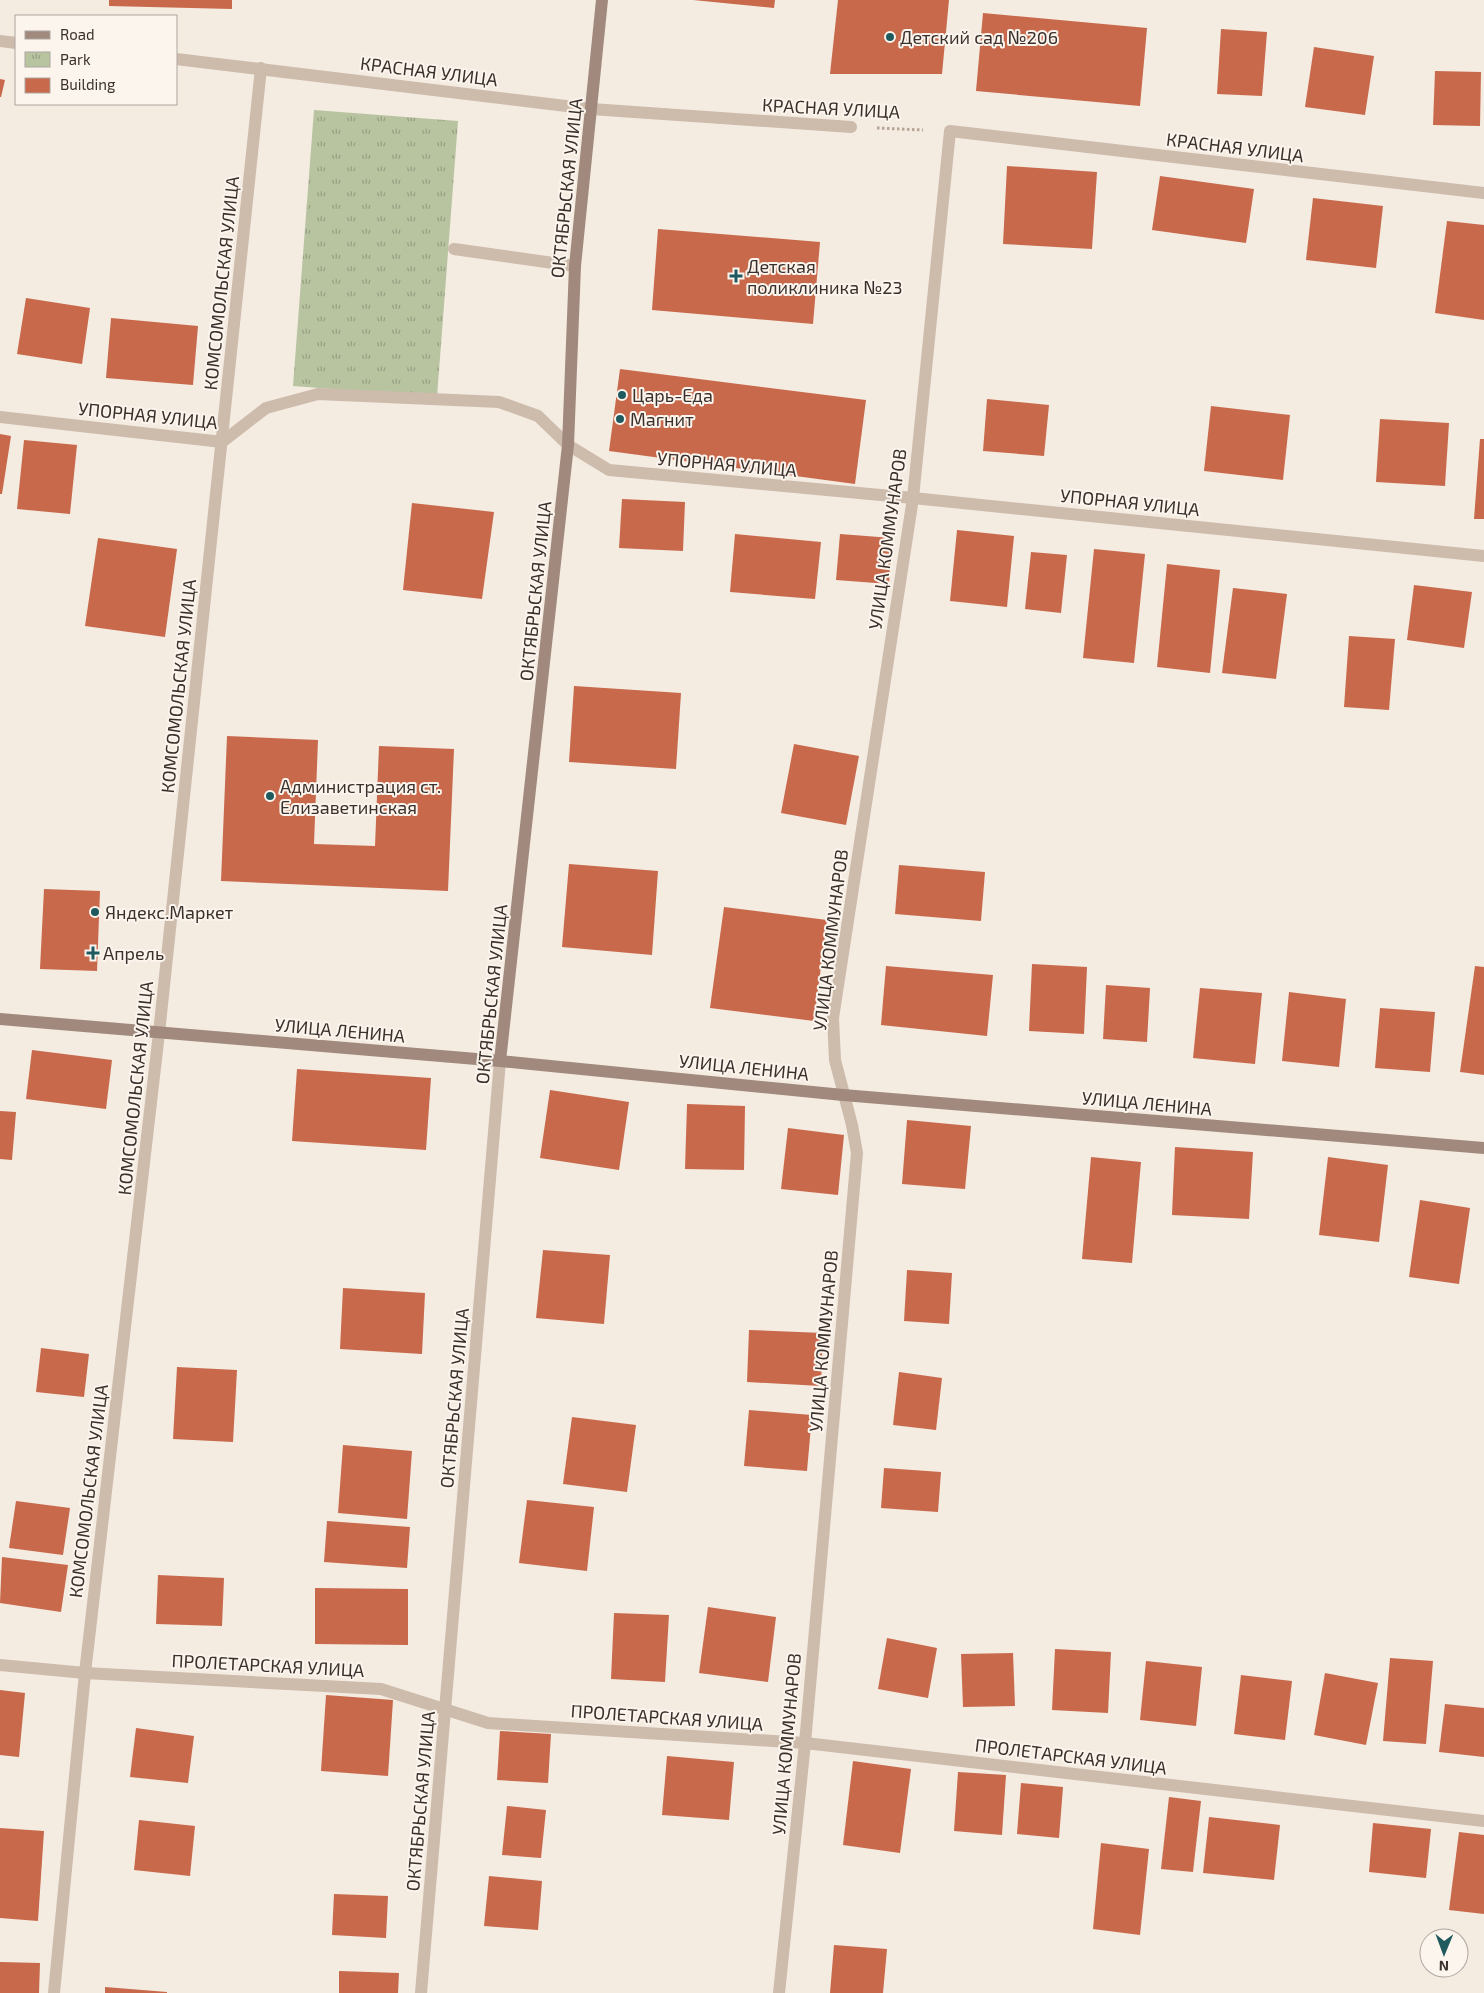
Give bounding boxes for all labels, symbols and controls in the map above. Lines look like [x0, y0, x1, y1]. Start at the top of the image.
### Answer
legend [15, 15, 178, 105]
text: Road [60, 25, 95, 43]
place label: Детский сад №206 [900, 26, 1058, 48]
marker: Детский сад №206 [884, 31, 896, 43]
text: Park [60, 50, 91, 68]
street label: КРАСНАЯ УЛИЦА [359, 52, 500, 90]
text: Building [60, 75, 116, 93]
street label: КРАСНАЯ УЛИЦА [761, 93, 901, 123]
street label: ОКТЯБРЬСКАЯ УЛИЦА [546, 96, 586, 279]
street label: КРАСНАЯ УЛИЦА [1165, 128, 1306, 166]
street label: КОМСОМОЛЬСКАЯ УЛИЦА [199, 174, 243, 391]
place label: Детская поликлиника №23 [747, 255, 902, 298]
marker: Детская поликлиника №23 [729, 269, 743, 283]
place label: Царь-Еда [632, 384, 713, 406]
marker: Царь-Еда [616, 389, 628, 401]
street label: УПОРНАЯ УЛИЦА [77, 397, 220, 433]
place label: Магнит [630, 408, 694, 430]
marker: Магнит [614, 413, 626, 425]
street label: УПОРНАЯ УЛИЦА [656, 447, 799, 481]
street label: УЛИЦА КОММУНАРОВ [863, 447, 911, 631]
street label: УПОРНАЯ УЛИЦА [1059, 484, 1202, 520]
street label: ОКТЯБРЬСКАЯ УЛИЦА [515, 499, 555, 682]
street label: КОМСОМОЛЬСКАЯ УЛИЦА [156, 577, 200, 794]
place label: Администрация ст. Елизаветинская [280, 775, 441, 818]
marker: Администрация ст. Елизаветинская [264, 790, 276, 802]
street label: УЛИЦА КОММУНАРОВ [808, 848, 852, 1032]
place label: Яндекс.Маркет [105, 901, 233, 923]
street label: ОКТЯБРЬСКАЯ УЛИЦА [471, 902, 511, 1085]
marker: Яндекс.Маркет [89, 906, 101, 918]
place label: Апрель [103, 942, 164, 964]
marker: Апрель [87, 947, 99, 959]
street label: КОМСОМОЛЬСКАЯ УЛИЦА [113, 979, 157, 1196]
street label: УЛИЦА ЛЕНИНА [274, 1013, 407, 1047]
street label: УЛИЦА ЛЕНИНА [678, 1049, 811, 1085]
street label: УЛИЦА ЛЕНИНА [1081, 1086, 1214, 1120]
street label: УЛИЦА КОММУНАРОВ [804, 1249, 842, 1433]
street label: ОКТЯБРЬСКАЯ УЛИЦА [435, 1306, 473, 1489]
street label: КОМСОМОЛЬСКАЯ УЛИЦА [64, 1382, 112, 1599]
street label: ПРОЛЕТАРСКАЯ УЛИЦА [171, 1649, 366, 1681]
street label: УЛИЦА КОММУНАРОВ [767, 1652, 805, 1836]
street label: ПРОЛЕТАРСКАЯ УЛИЦА [570, 1699, 765, 1735]
street label: ОКТЯБРЬСКАЯ УЛИЦА [401, 1709, 439, 1892]
street label: ПРОЛЕТАРСКАЯ УЛИЦА [974, 1733, 1169, 1779]
north arrow [1419, 1928, 1469, 1978]
text: N [1439, 1958, 1449, 1975]

